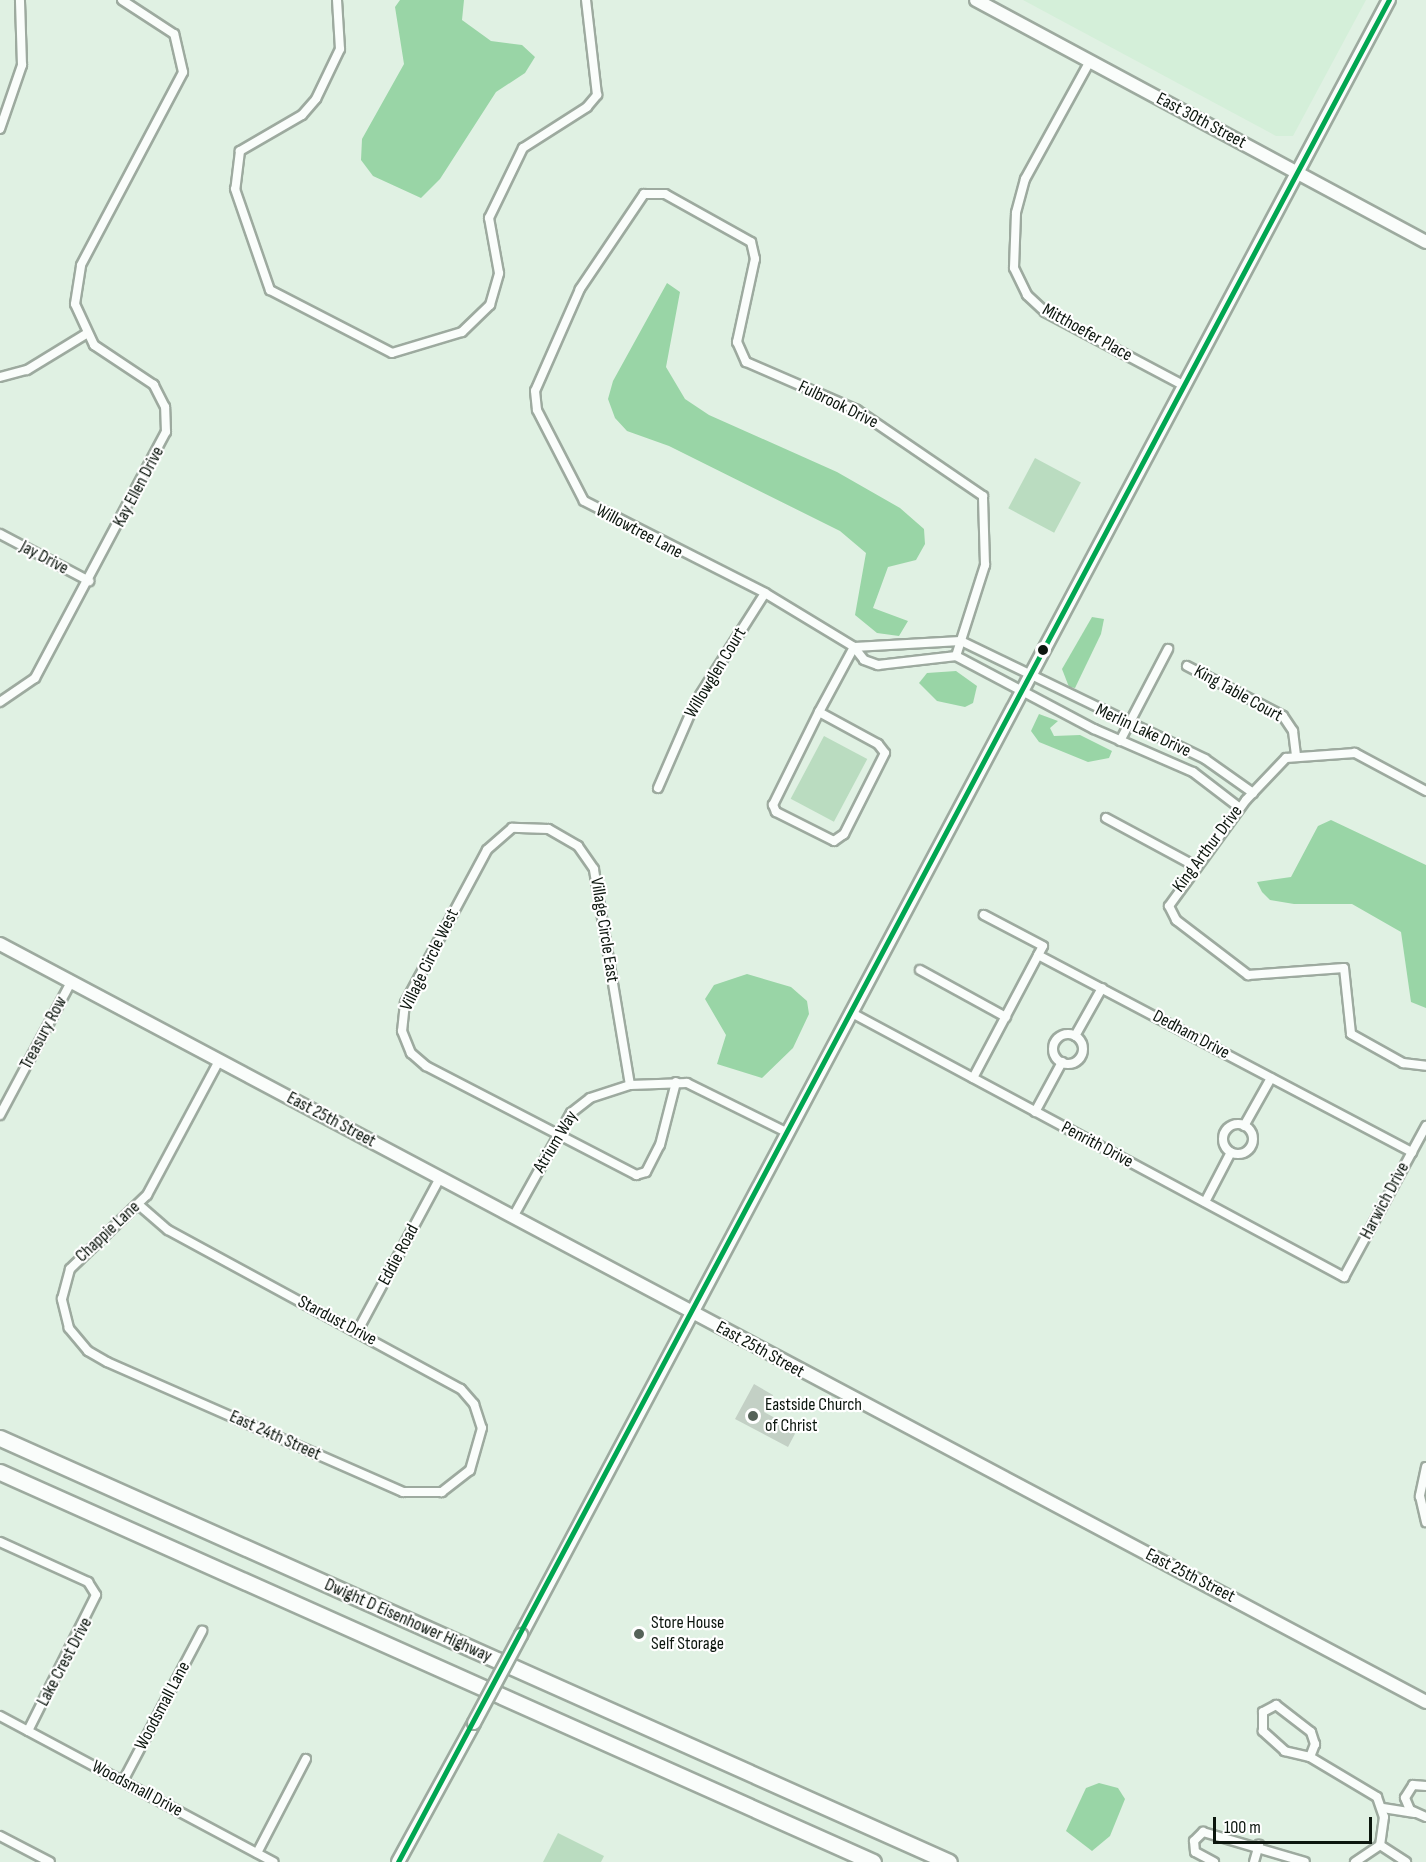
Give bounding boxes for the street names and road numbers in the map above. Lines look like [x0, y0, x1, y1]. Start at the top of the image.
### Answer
street label: East 30th Street [1152, 88, 1250, 154]
street label: Mitthoefer Place [1038, 299, 1136, 367]
street label: Fulbrook Drive [795, 376, 881, 434]
street label: Kay Ellen Drive [109, 443, 169, 531]
street label: Willowtree Lane [592, 500, 686, 564]
street label: Jay Drive [16, 536, 72, 580]
street label: Willowglen Court [681, 624, 751, 722]
street label: King Table Court [1190, 661, 1286, 727]
street label: Merlin Lake Drive [1092, 700, 1194, 762]
street label: King Arthur Drive [1168, 801, 1248, 897]
street label: Village Circle East [585, 876, 623, 984]
street label: Village Circle West [396, 906, 464, 1014]
street label: Treasury Row [16, 993, 72, 1073]
street label: Dedham Drive [1149, 1006, 1233, 1064]
street label: East 25th Street [283, 1088, 379, 1152]
street label: Atrium Way [529, 1107, 583, 1177]
street label: Penrith Drive [1057, 1117, 1137, 1173]
street label: Harwich Drive [1356, 1159, 1414, 1243]
street label: Chappie Lane [71, 1197, 145, 1267]
street label: Eddie Road [374, 1221, 424, 1289]
street label: Stardust Drive [294, 1291, 380, 1351]
street label: East 25th Street [712, 1317, 808, 1383]
street label: East 24th Street [226, 1406, 324, 1466]
street label: East 25th Street [1142, 1544, 1238, 1608]
street label: Dwight D Eisenhower Highway [321, 1574, 495, 1668]
street label: Lake Crest Drive [33, 1614, 97, 1710]
street label: Woodsmall Lane [131, 1658, 195, 1754]
street label: Woodsmall Drive [88, 1756, 186, 1822]

